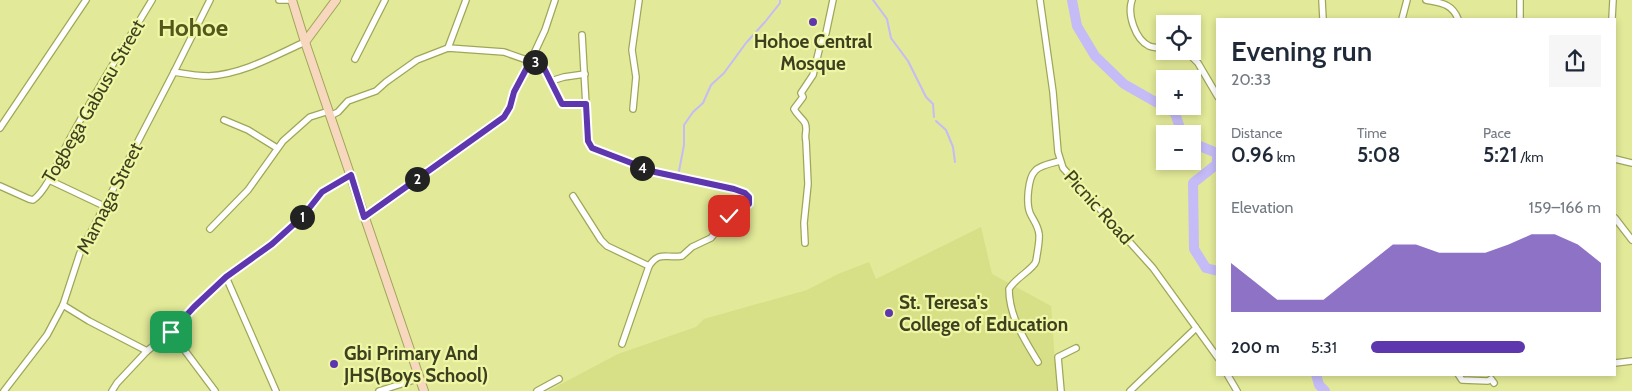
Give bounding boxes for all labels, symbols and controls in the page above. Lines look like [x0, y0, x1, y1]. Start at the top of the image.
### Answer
district label: Hohoe [158, 13, 228, 42]
street label: Togbega Gabusu Street [37, 15, 150, 187]
map controls [1156, 15, 1201, 170]
button: locate [1156, 15, 1201, 60]
marker: Hohoe Central Mosque [807, 16, 819, 28]
place label: Hohoe Central Mosque [754, 30, 872, 75]
text: Evening run [1231, 34, 1372, 68]
button: share [1549, 35, 1601, 87]
pin: 3 [522, 50, 548, 74]
text: 3 [532, 53, 539, 71]
button: + [1156, 70, 1201, 115]
text: 20:33 [1231, 70, 1271, 89]
text: Distance [1231, 124, 1283, 142]
text: Time [1357, 124, 1387, 142]
text: Pace [1483, 124, 1511, 142]
button: − [1156, 125, 1201, 170]
street label: Mamaga Street [72, 138, 148, 258]
text: 0.96 [1231, 142, 1274, 167]
text: 5:08 [1357, 142, 1400, 167]
text: 5:21 [1483, 142, 1517, 167]
text: km [1274, 148, 1295, 166]
text: /km [1517, 148, 1544, 166]
pin: 4 [630, 156, 654, 180]
text: 4 [638, 159, 647, 177]
street label: Picnic Road [1059, 165, 1138, 249]
pin: 2 [404, 166, 430, 192]
text: 2 [414, 170, 421, 188]
pin [708, 195, 750, 237]
text: Elevation [1231, 198, 1294, 217]
text: 159–166 m [1529, 198, 1601, 217]
icon: check [715, 202, 743, 230]
pin: 1 [290, 204, 314, 230]
text: 1 [300, 208, 305, 226]
place label: St. Teresa's College of Education [899, 291, 1068, 336]
marker: St. Teresa's College of Education [883, 307, 895, 319]
pin [150, 311, 192, 353]
icon: arrive [157, 318, 185, 346]
text: 200 m [1231, 338, 1280, 357]
text: 5:31 [1311, 338, 1337, 357]
place label: Gbi Primary And JHS(Boys School) [343, 342, 488, 387]
marker: Gbi Primary And JHS(Boys School) [328, 358, 340, 370]

